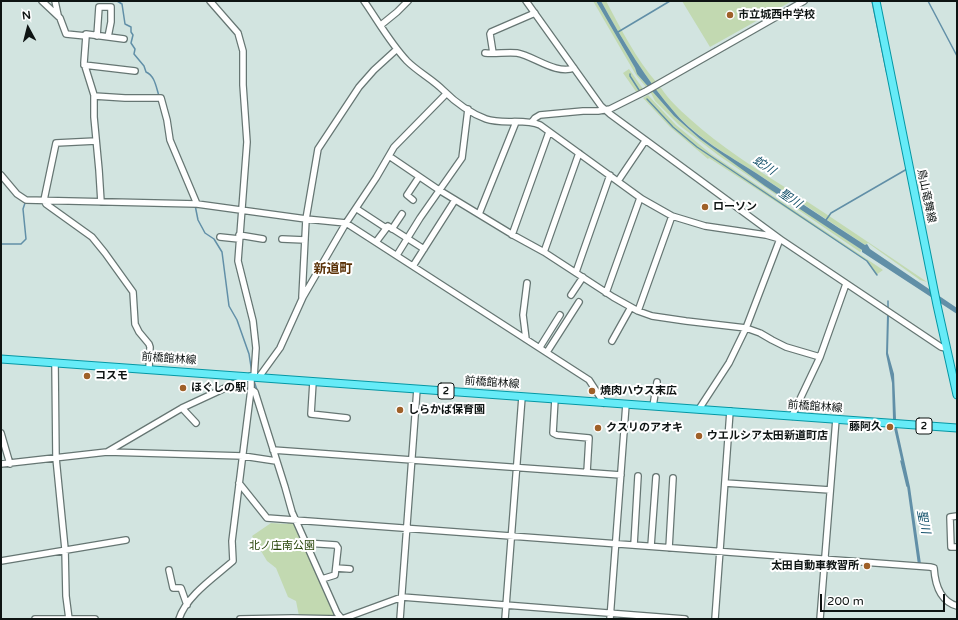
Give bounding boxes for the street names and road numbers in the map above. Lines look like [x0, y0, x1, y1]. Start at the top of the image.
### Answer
street label: 鳥山竜舞線 [914, 168, 938, 224]
street label: 前橋館林線 [141, 350, 197, 368]
street label: 前橋館林線 [464, 374, 520, 392]
road number: 2 [438, 383, 454, 399]
street label: 前橋館林線 [787, 398, 843, 416]
road number: 2 [916, 418, 932, 434]

